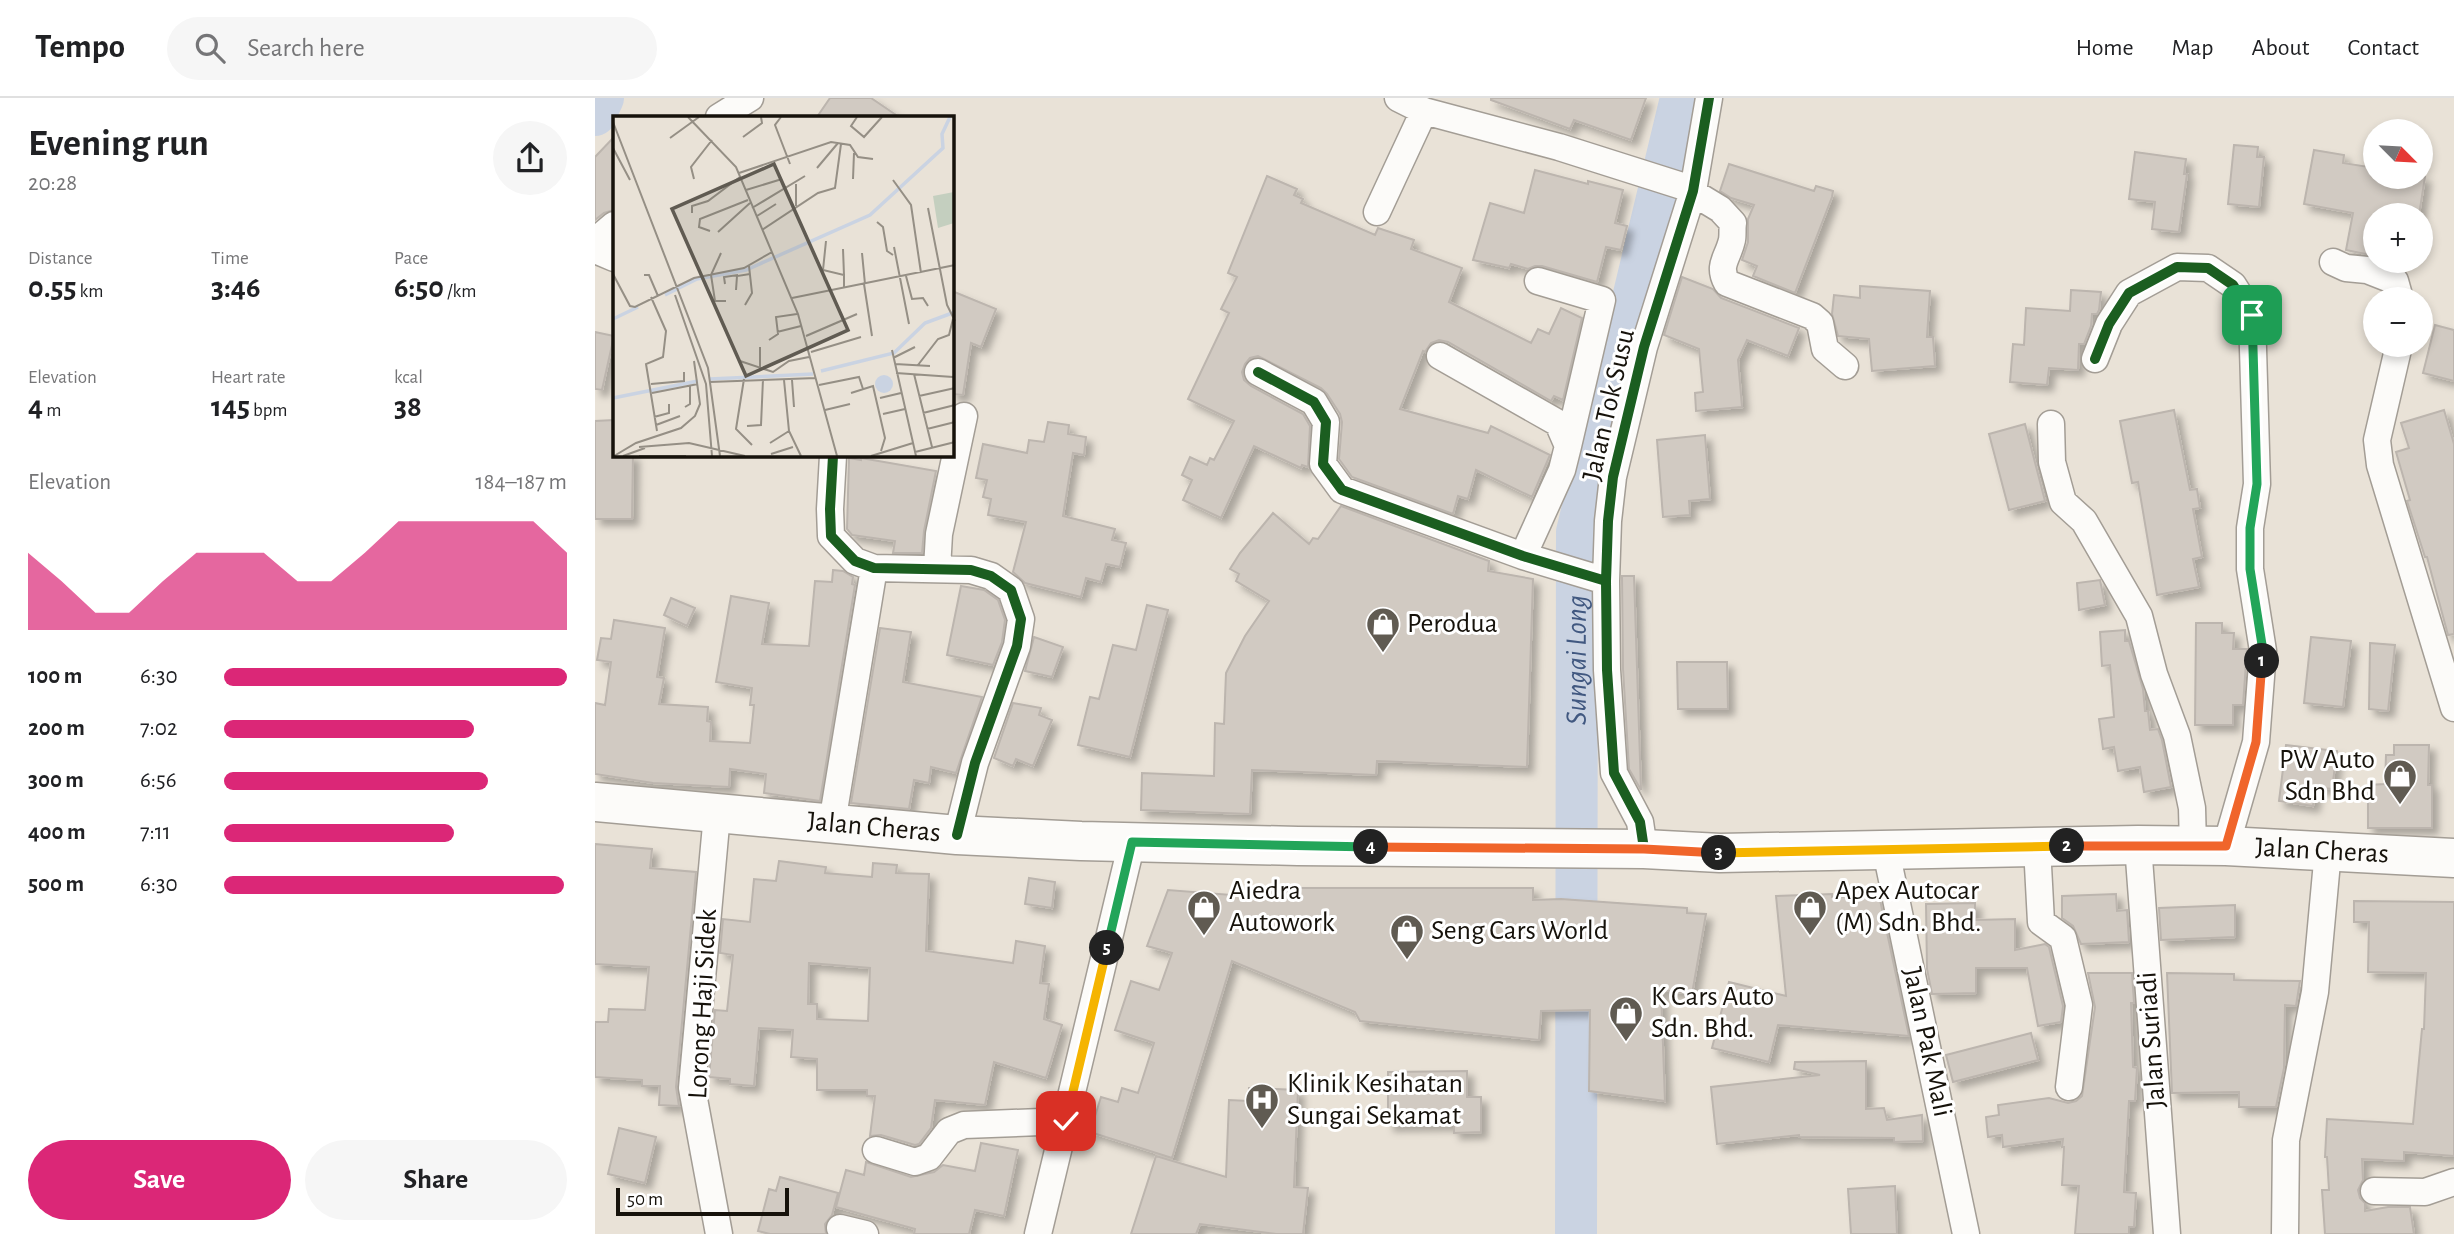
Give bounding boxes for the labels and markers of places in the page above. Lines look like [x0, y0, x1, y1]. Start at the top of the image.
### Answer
pin [2222, 285, 2282, 345]
shop icon: Perodua [1364, 605, 1402, 654]
place label: Perodua [1407, 610, 1498, 638]
pin: 1 [2245, 644, 2279, 678]
place label: PW Auto Sdn Bhd [2279, 746, 2375, 806]
shop icon: PW Auto Sdn Bhd [2381, 757, 2419, 806]
pin: 2 [2049, 828, 2085, 864]
pin: 4 [1353, 830, 1389, 864]
pin: 3 [1701, 836, 1737, 870]
place label: Aiedra Autowork [1229, 877, 1335, 937]
place label: Apex Autocar (M) Sdn. Bhd. [1835, 877, 1982, 937]
shop icon: Aiedra Autowork [1185, 888, 1223, 937]
shop icon: Apex Autocar (M) Sdn. Bhd. [1791, 888, 1829, 937]
shop icon: Seng Cars World [1388, 912, 1426, 961]
place label: Seng Cars World [1431, 917, 1608, 945]
pin: 5 [1089, 930, 1125, 966]
place label: K Cars Auto Sdn. Bhd. [1651, 983, 1774, 1043]
shop icon: K Cars Auto Sdn. Bhd. [1607, 994, 1645, 1043]
place label: Klinik Kesihatan Sungai Sekamat [1287, 1070, 1463, 1130]
hospital icon: Klinik Kesihatan Sungai Sekamat [1243, 1081, 1281, 1130]
pin [1036, 1091, 1096, 1151]

